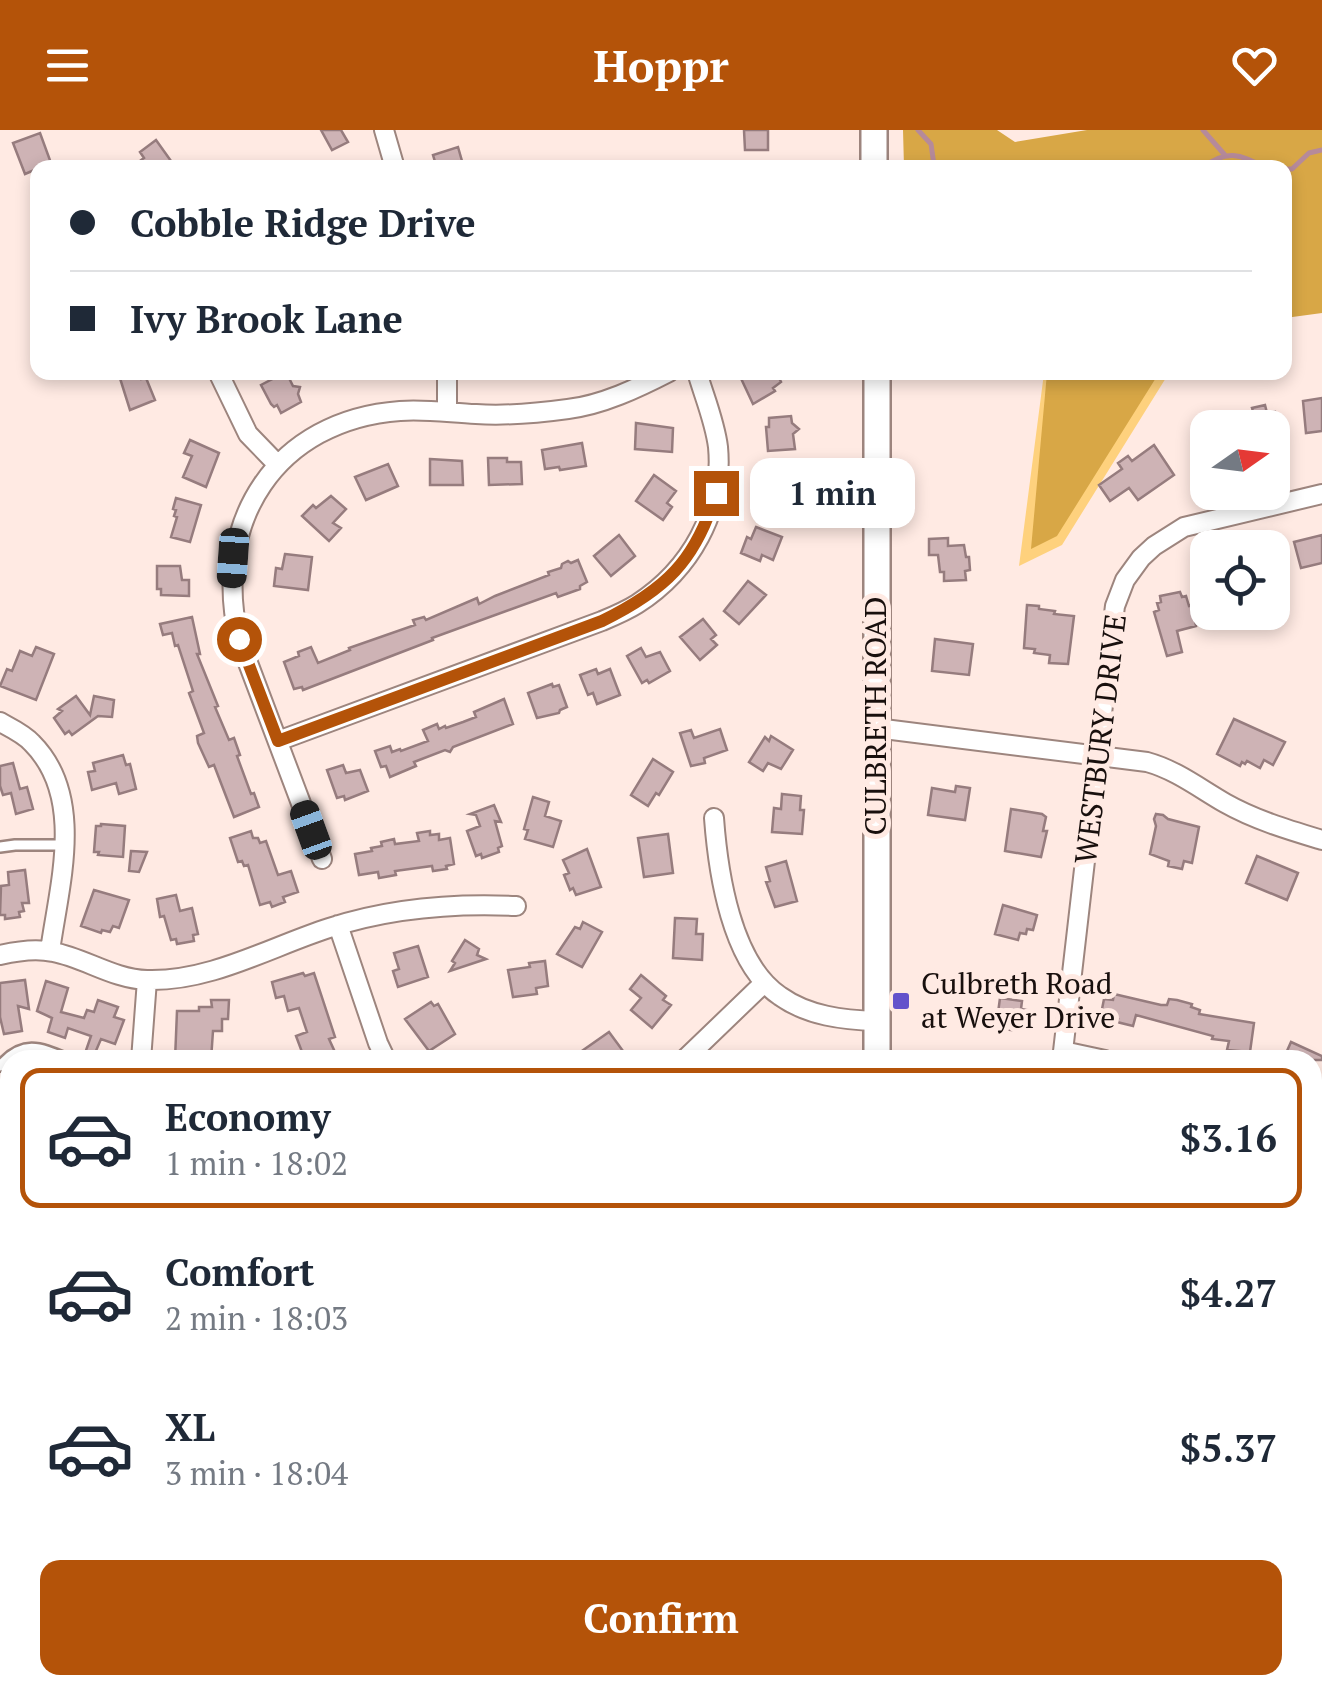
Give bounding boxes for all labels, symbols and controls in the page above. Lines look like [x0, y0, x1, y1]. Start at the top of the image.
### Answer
text: Hoppr [593, 35, 729, 95]
icon: menu [40, 38, 95, 93]
icon: heart [1227, 38, 1282, 93]
text: Cobble Ridge Drive [130, 198, 476, 248]
text: Ivy Brook Lane [130, 294, 403, 344]
north arrow [1190, 410, 1290, 510]
map controls [1190, 410, 1290, 630]
callout: 1 min [751, 458, 916, 528]
route end [694, 471, 739, 516]
text: 1 min [789, 472, 876, 514]
car [216, 527, 250, 589]
button: locate [1190, 530, 1290, 630]
street label: CULBRETH ROAD [855, 596, 895, 836]
street label: WESTBURY DRIVE [1065, 612, 1135, 866]
route start [217, 617, 262, 662]
car [287, 797, 335, 863]
place label: Culbreth Road at Weyer Drive [921, 963, 1115, 1037]
marker: Culbreth Road at Weyer Drive [890, 990, 912, 1012]
text: Economy [165, 1092, 331, 1142]
icon: car [45, 1093, 135, 1183]
text: $3.16 [1180, 1113, 1277, 1163]
text: 1 min · 18:02 [165, 1142, 348, 1184]
text: Comfort [165, 1247, 314, 1297]
icon: car [45, 1248, 135, 1338]
text: $4.27 [1180, 1268, 1277, 1318]
text: 2 min · 18:03 [165, 1297, 348, 1339]
text: XL [165, 1402, 215, 1452]
icon: car [45, 1403, 135, 1493]
text: $5.37 [1180, 1423, 1277, 1473]
text: 3 min · 18:04 [165, 1452, 348, 1494]
button: Confirm [40, 1560, 1282, 1675]

